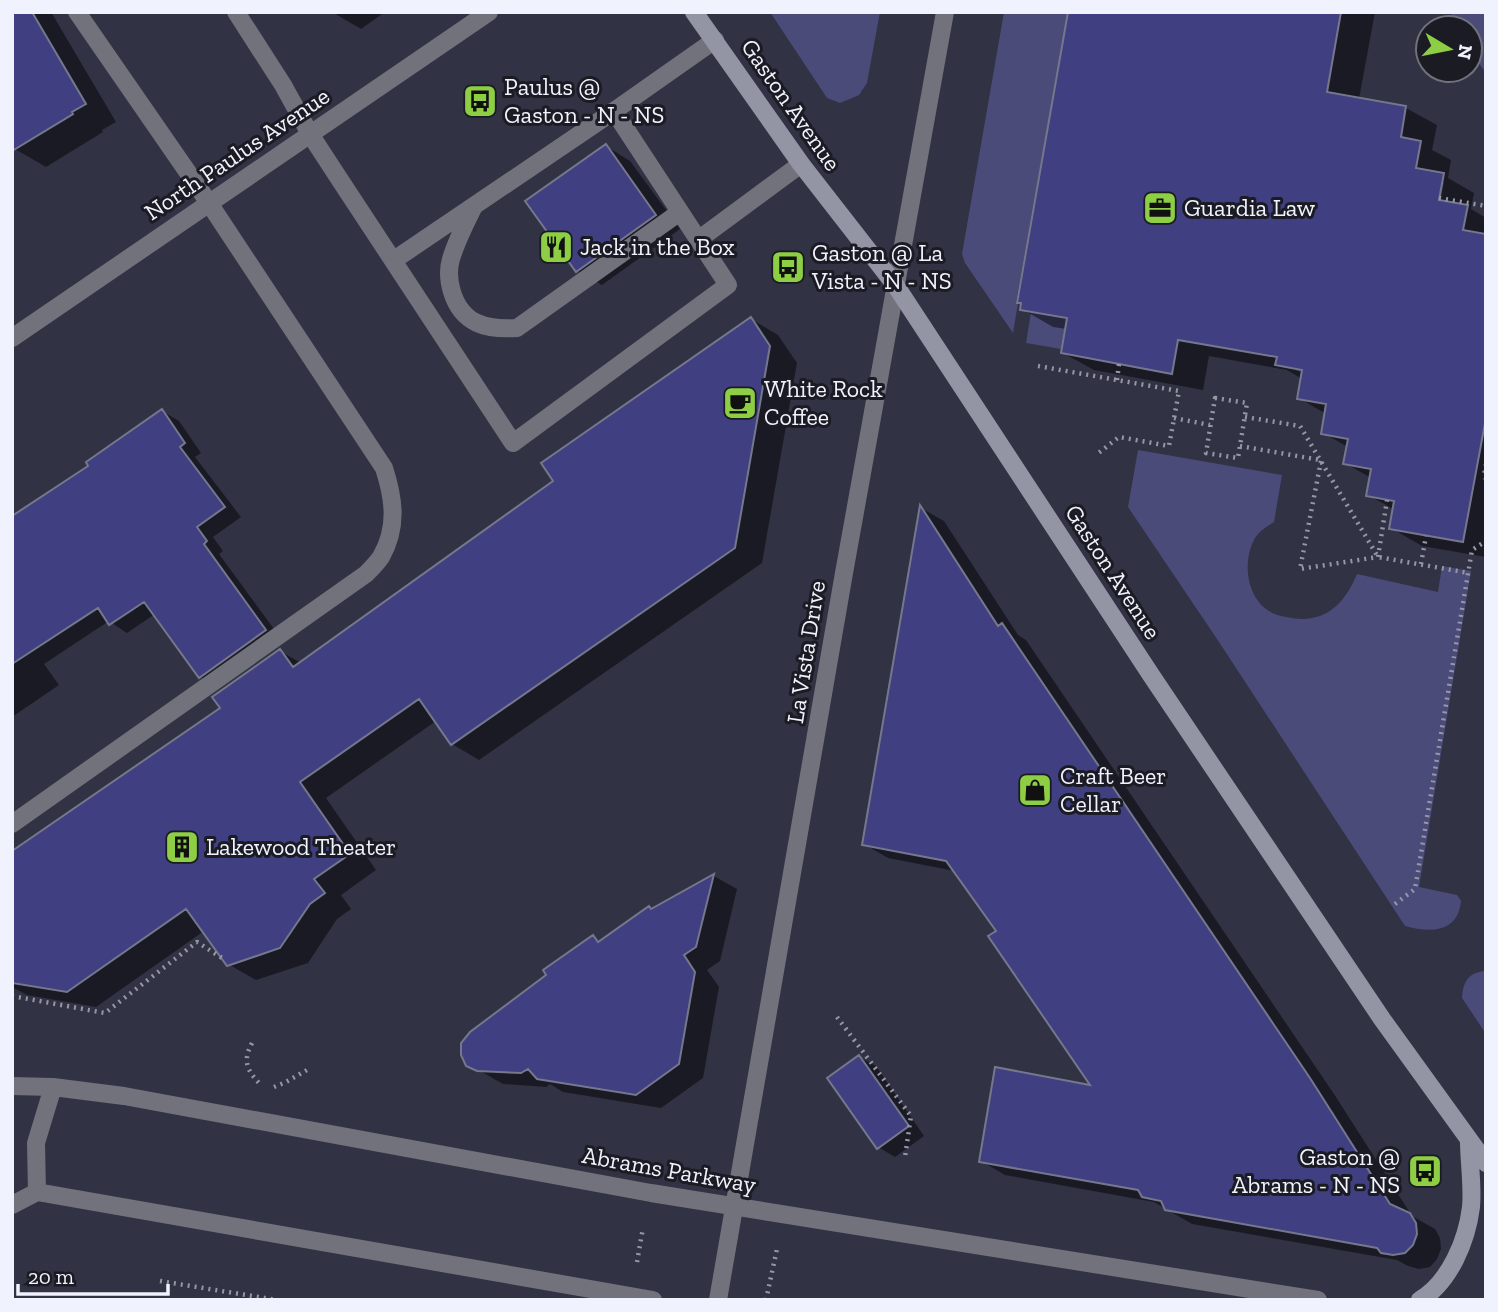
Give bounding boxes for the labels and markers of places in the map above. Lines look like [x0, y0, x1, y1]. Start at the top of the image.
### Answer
place label: Paulus @ Gaston - N - NS [504, 72, 664, 129]
bus stop icon: Paulus @ Gaston - N - NS [461, 82, 499, 120]
office icon: Guardia Law [1141, 189, 1179, 227]
place label: Guardia Law [1184, 193, 1316, 222]
restaurant icon: Jack in the Box [537, 228, 575, 266]
place label: Jack in the Box [580, 232, 735, 261]
place label: Gaston @ La Vista - N - NS [811, 238, 952, 295]
bus stop icon: Gaston @ La Vista - N - NS [769, 248, 807, 286]
place label: White Rock Coffee [764, 374, 883, 431]
cafe icon: White Rock Coffee [721, 384, 759, 422]
place label: Craft Beer Cellar [1060, 761, 1166, 818]
shop icon: Craft Beer Cellar [1016, 771, 1054, 809]
building icon: Lakewood Theater [163, 828, 201, 866]
place label: Lakewood Theater [206, 832, 396, 861]
place label: Gaston @ Abrams - N - NS [1232, 1142, 1400, 1199]
bus stop icon: Gaston @ Abrams - N - NS [1406, 1152, 1444, 1190]

